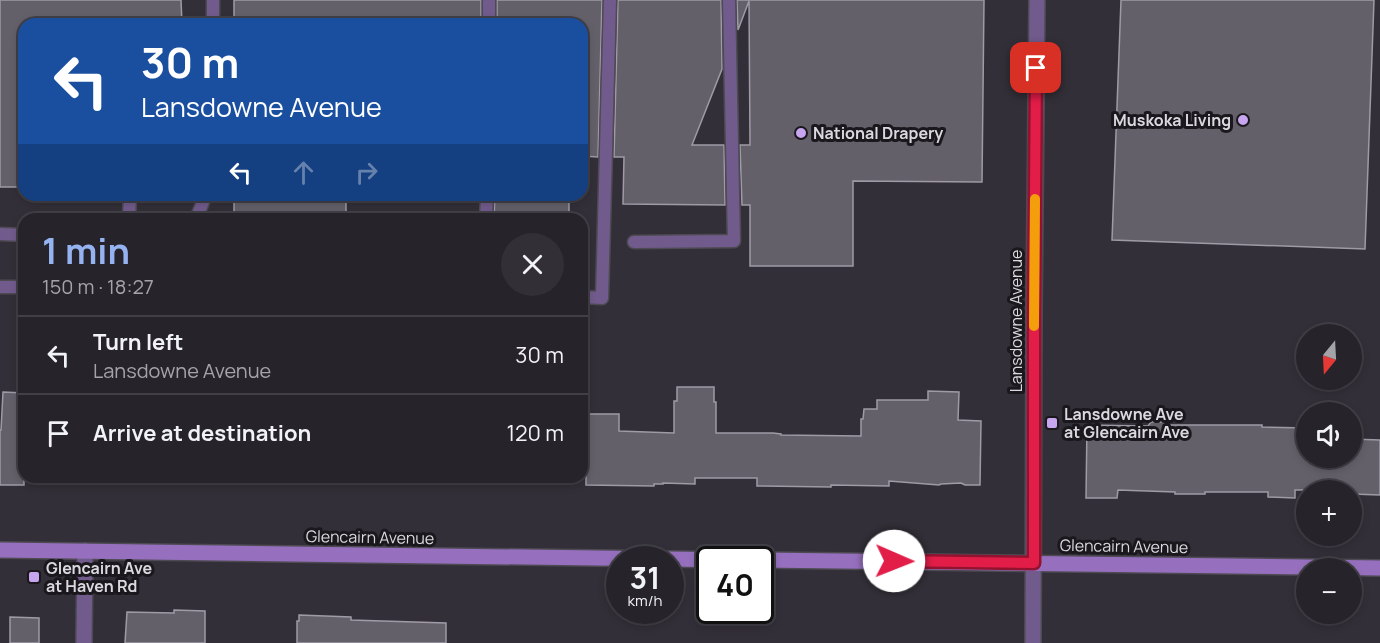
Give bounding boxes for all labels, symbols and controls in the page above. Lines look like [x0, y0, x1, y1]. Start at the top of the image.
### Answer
text: 30 m [141, 33, 239, 91]
icon: left [42, 42, 120, 120]
pin [1010, 42, 1061, 93]
icon: arrive [1019, 51, 1052, 84]
text: Lansdowne Avenue [141, 88, 382, 125]
place label: Muskoka Living [1113, 109, 1231, 131]
marker: Muskoka Living [1236, 113, 1250, 127]
place label: National Drapery [813, 122, 943, 144]
marker: National Drapery [794, 126, 808, 140]
icon: left [224, 156, 257, 189]
icon: ahead [287, 156, 320, 189]
icon: right [350, 156, 383, 189]
text: 1 min [42, 226, 130, 275]
button: close [501, 233, 564, 296]
street label: Lansdowne Avenue [1005, 250, 1027, 392]
text: 150 m · 18:27 [42, 273, 154, 300]
north arrow [1296, 324, 1362, 390]
map controls [1296, 324, 1362, 624]
text: Turn left [93, 327, 183, 357]
icon: left [42, 339, 75, 372]
text: 30 m [515, 340, 564, 370]
text: Lansdowne Avenue [93, 357, 271, 384]
button: sound [1296, 402, 1362, 468]
place label: Lansdowne Ave at Glencairn Ave [1064, 403, 1190, 443]
marker: Lansdowne Ave at Glencairn Ave [1045, 416, 1059, 430]
icon: arrive [42, 417, 75, 450]
text: Arrive at destination [93, 418, 311, 448]
text: 120 m [506, 418, 564, 448]
button: + [1296, 480, 1362, 546]
street label: Glencairn Avenue [306, 525, 434, 549]
position arrow [862, 529, 926, 593]
street label: Glencairn Avenue [1060, 534, 1188, 558]
speed limit sign: 40 [696, 546, 774, 624]
place label: Glencairn Ave at Haven Rd [46, 557, 152, 597]
text: 31 [630, 557, 660, 598]
button: − [1296, 558, 1362, 624]
marker: Glencairn Ave at Haven Rd [27, 570, 41, 584]
text: km/h [628, 590, 662, 611]

